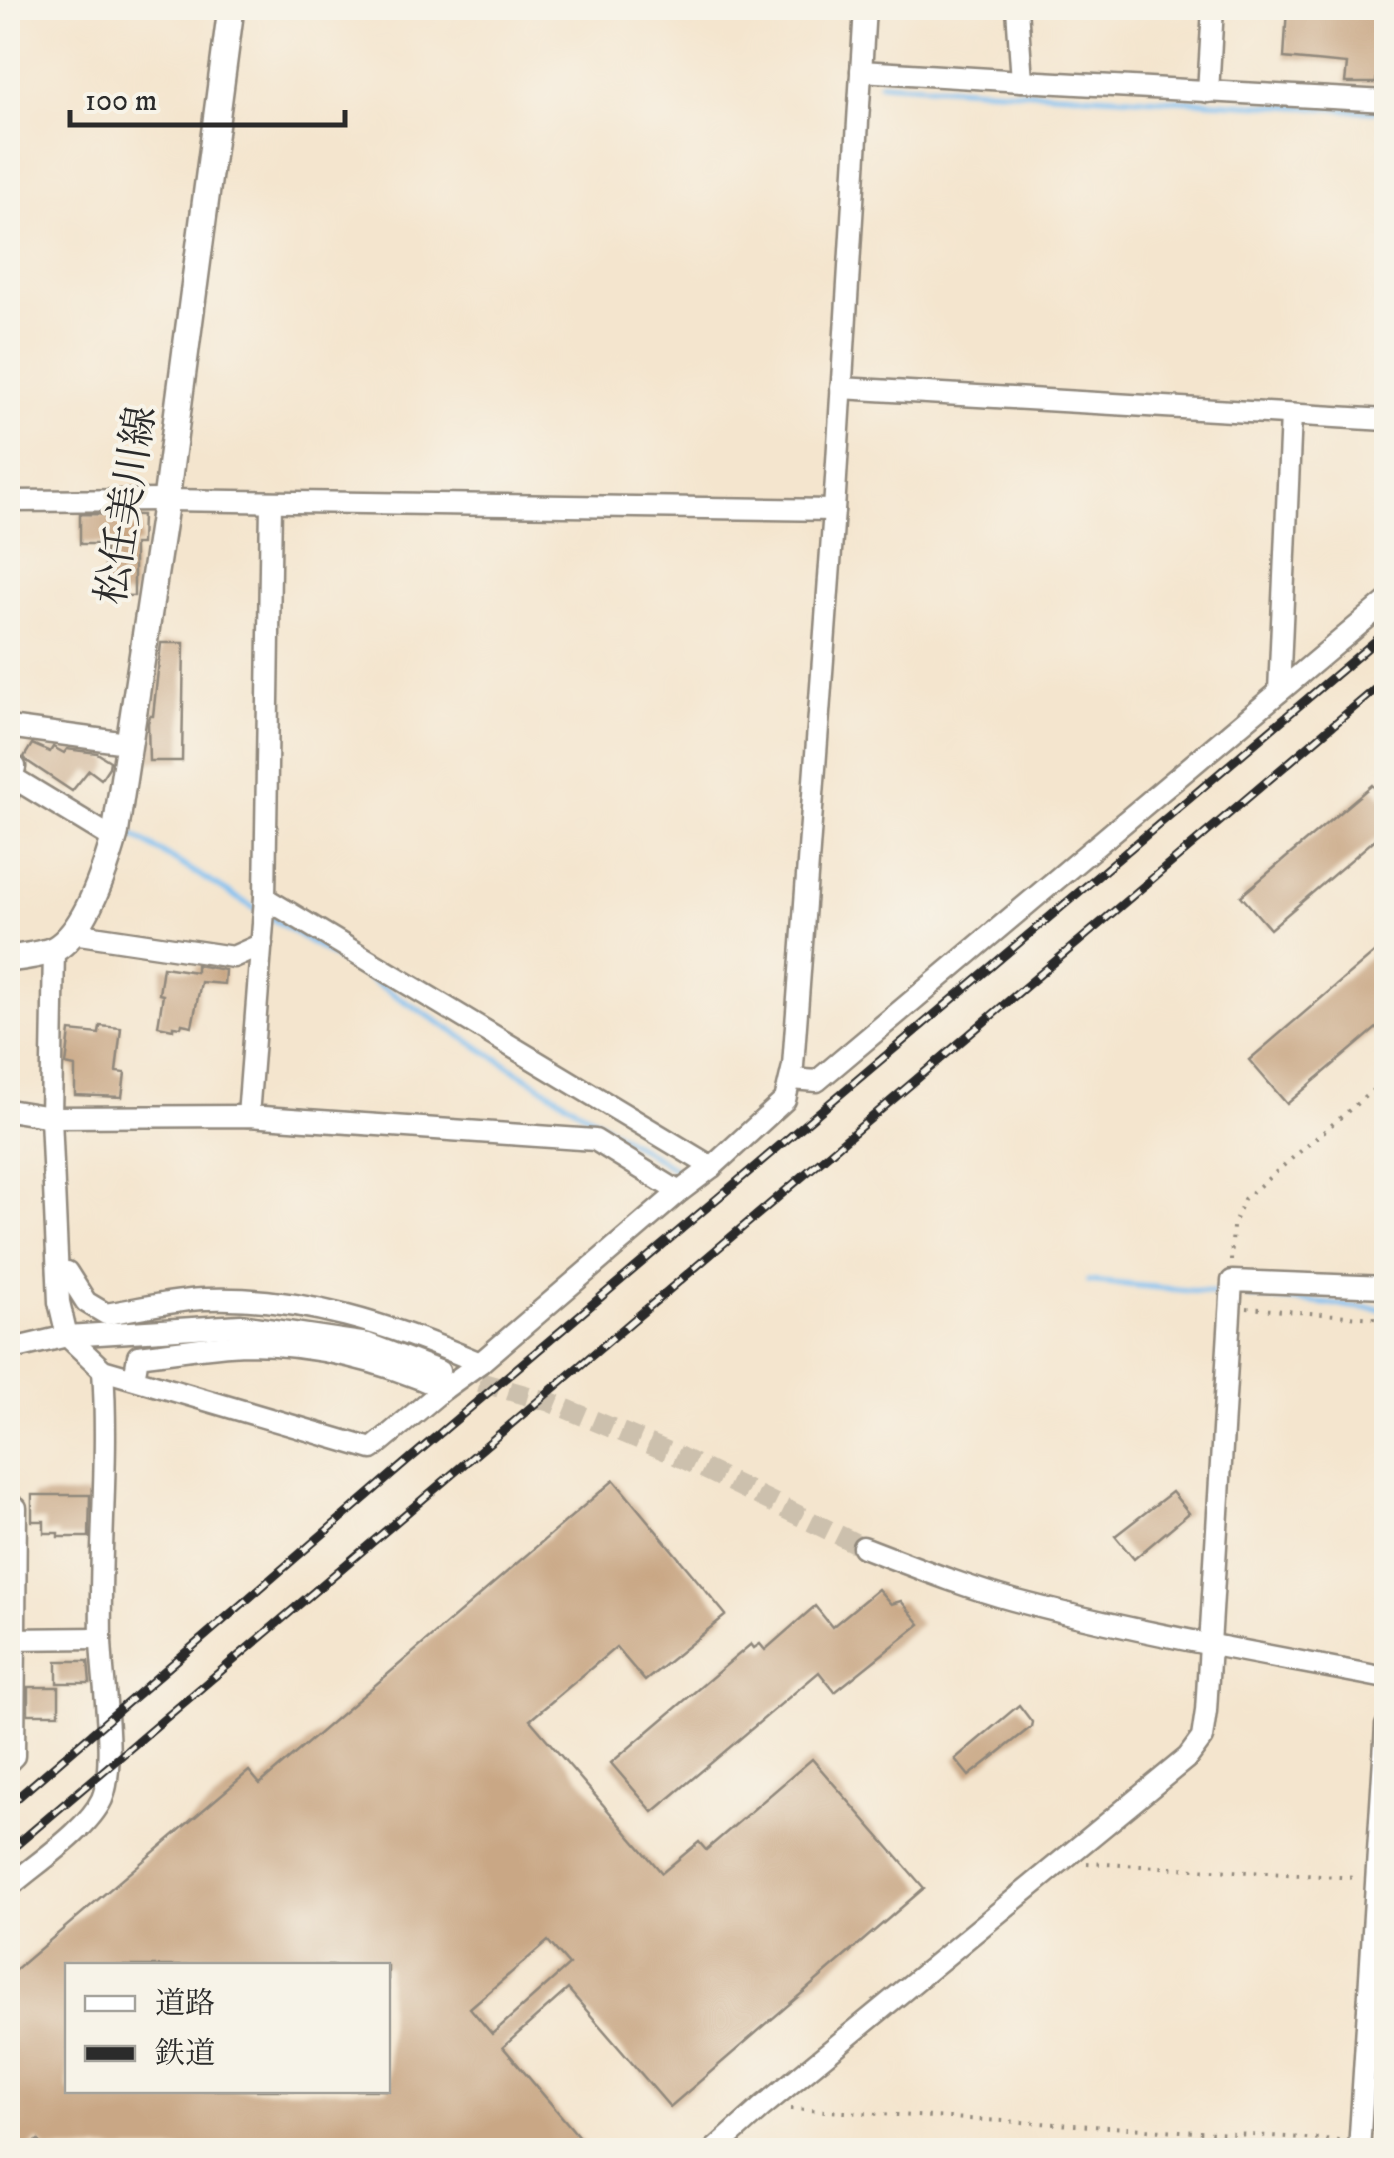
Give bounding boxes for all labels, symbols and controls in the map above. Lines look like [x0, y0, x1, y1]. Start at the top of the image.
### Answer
scale bar [70, 65, 345, 127]
text: 100 m [85, 83, 157, 120]
street label: 松任美川線 [88, 403, 168, 608]
legend [65, 1963, 390, 2093]
text: 道路 [155, 1986, 215, 2023]
text: 鉄道 [155, 2036, 215, 2073]

